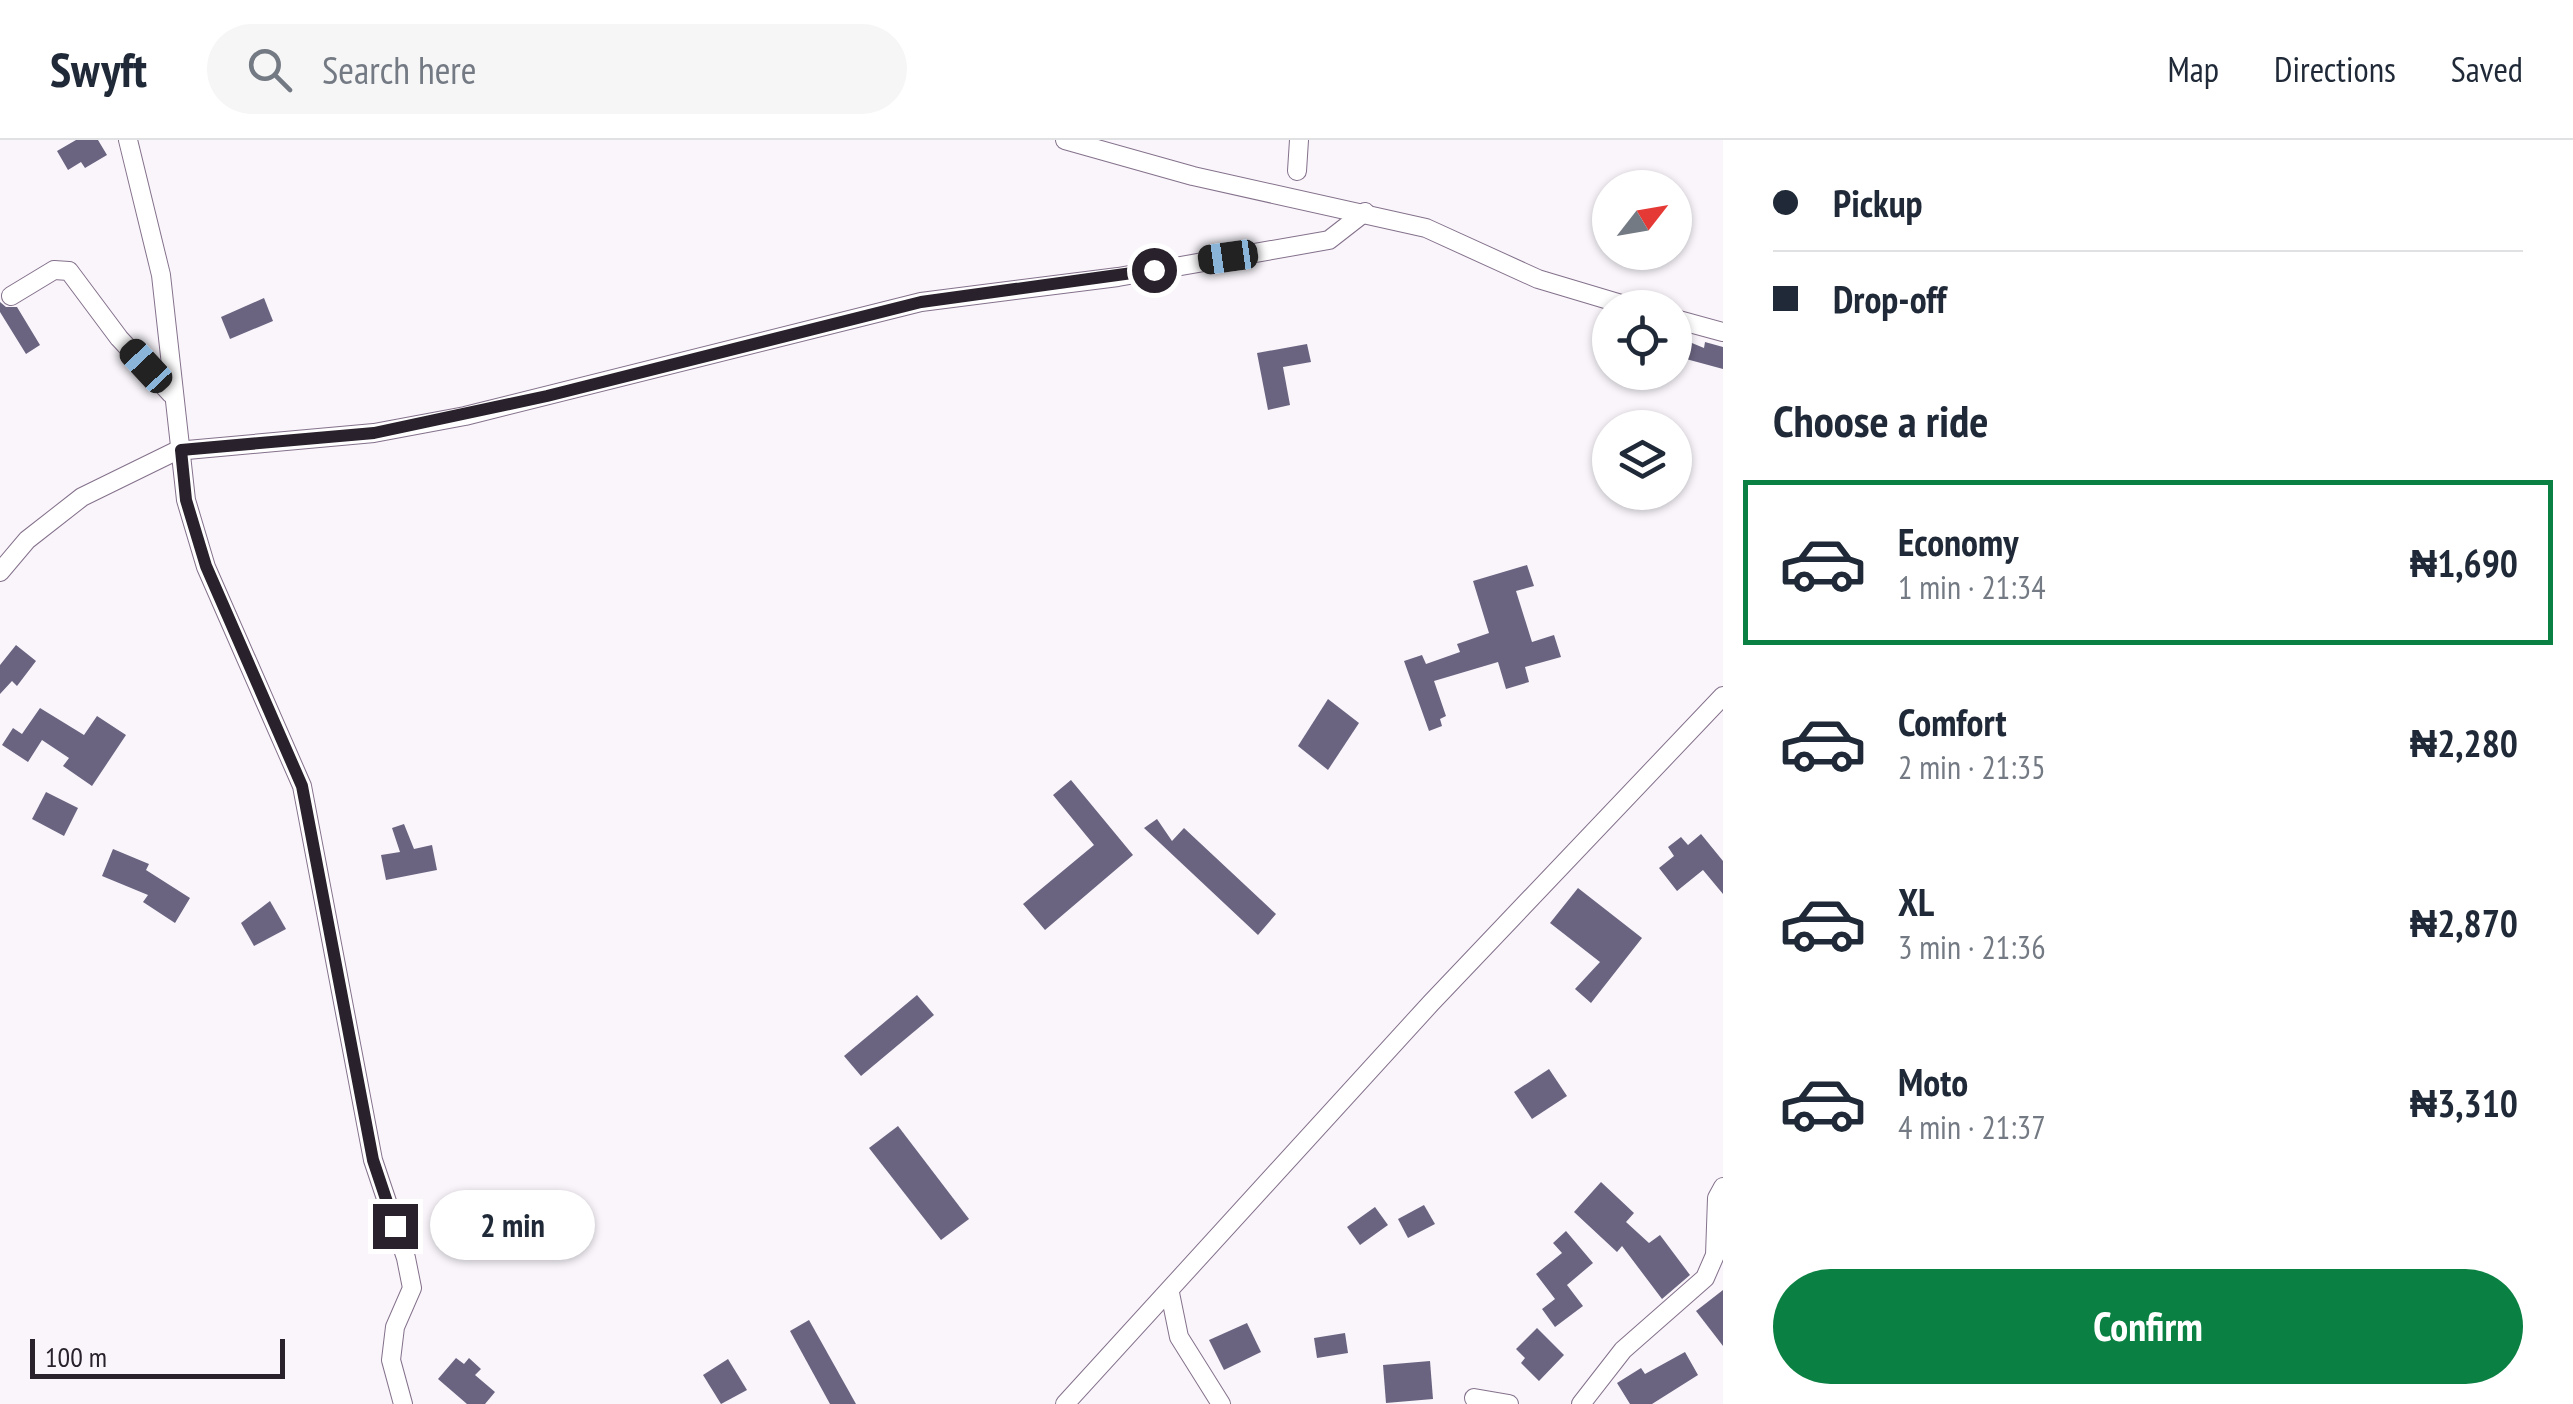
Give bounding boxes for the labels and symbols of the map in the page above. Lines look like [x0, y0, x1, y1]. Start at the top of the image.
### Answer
north arrow [1592, 170, 1692, 270]
car [1196, 238, 1260, 276]
route start [1132, 248, 1177, 293]
car [115, 334, 177, 398]
callout: 2 min [430, 1191, 595, 1261]
route end [373, 1204, 418, 1249]
scale bar [30, 1334, 285, 1378]

